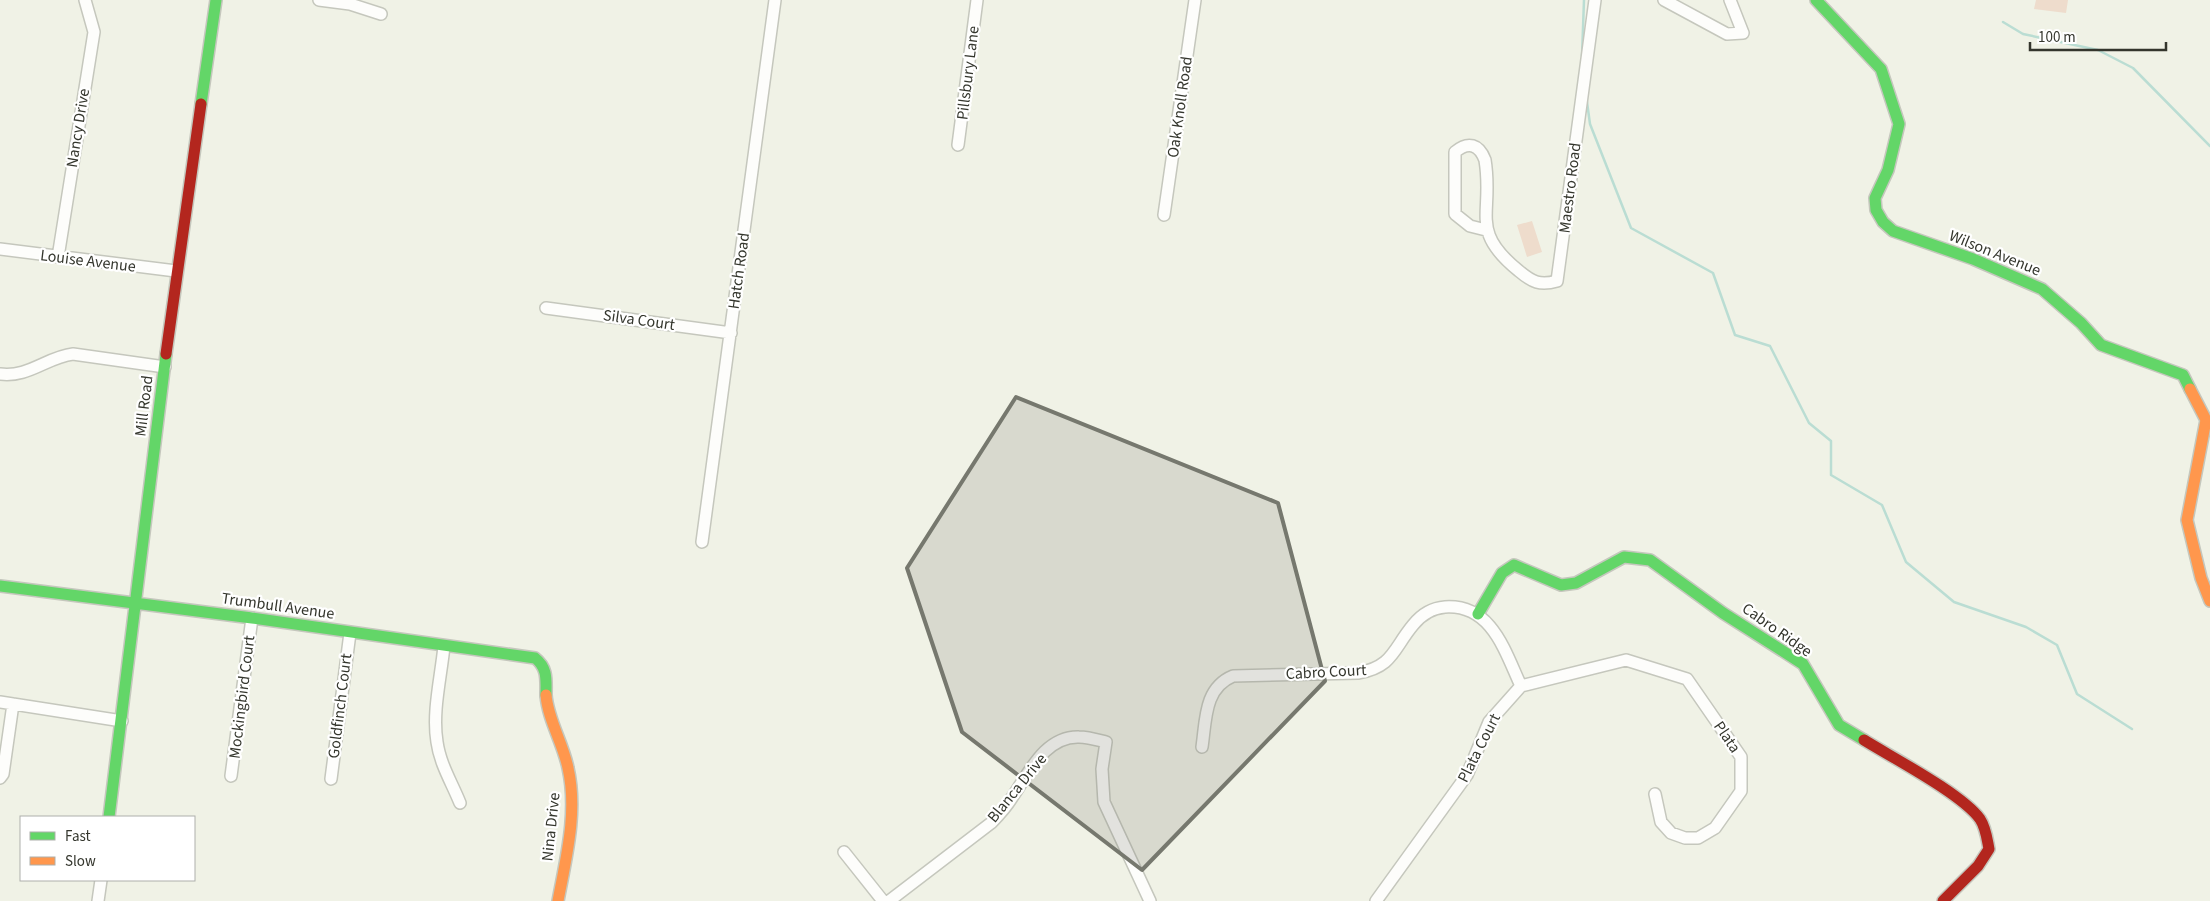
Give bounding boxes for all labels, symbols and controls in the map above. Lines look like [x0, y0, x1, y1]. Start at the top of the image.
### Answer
scale bar [2030, 20, 2166, 52]
street label: Pillsbury Lane [951, 25, 985, 121]
text: 100 m [2038, 27, 2076, 48]
street label: Oak Knoll Road [1162, 55, 1198, 159]
street label: Nancy Drive [61, 87, 95, 169]
street label: Maestro Road [1554, 141, 1586, 235]
street label: Wilson Avenue [1946, 225, 2044, 281]
street label: Hatch Road [723, 231, 755, 311]
street label: Louise Avenue [39, 244, 137, 278]
street label: Silva Court [602, 304, 677, 336]
street label: Mill Road [129, 374, 159, 438]
street label: Trumbull Avenue [220, 587, 336, 625]
street label: Cabro Ridge [1738, 598, 1817, 662]
street label: Mockingbird Court [224, 634, 261, 760]
street label: Goldfinch Court [323, 652, 357, 760]
street label: Cabro Court [1285, 659, 1367, 685]
street label: Plata Court [1452, 709, 1506, 786]
street label: Plata [1708, 717, 1746, 757]
street label: Blanca Drive [982, 749, 1052, 827]
street label: Nina Drive [536, 791, 566, 862]
legend [20, 816, 195, 881]
text: Fast [65, 826, 91, 847]
text: Slow [65, 851, 96, 872]

